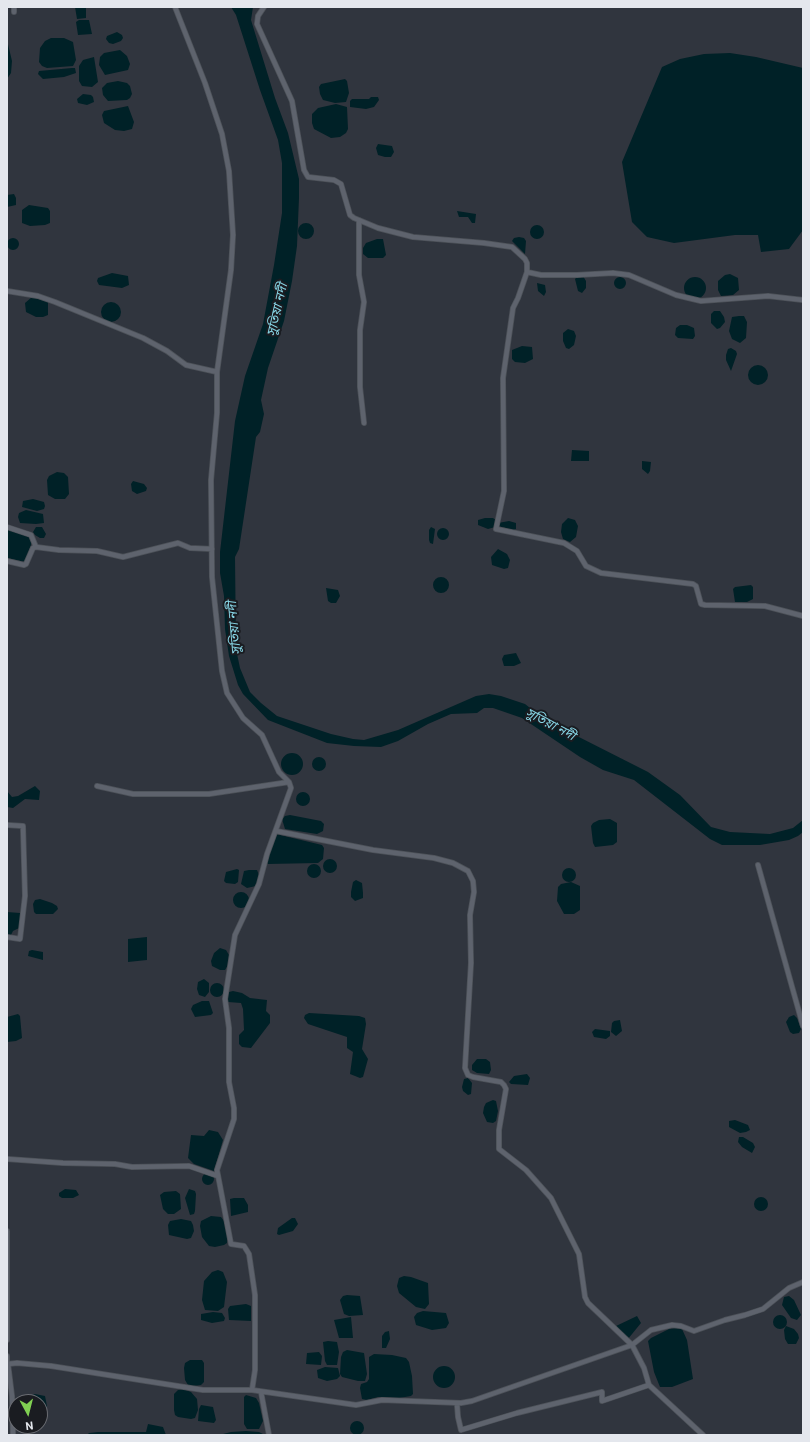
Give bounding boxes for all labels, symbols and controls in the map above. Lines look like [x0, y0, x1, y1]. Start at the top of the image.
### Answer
water label: সুতিয়া নদী [264, 282, 292, 338]
water label: সুতিয়া নদী [225, 600, 245, 656]
water label: সুতিয়া নদী [522, 705, 578, 745]
north arrow [8, 1394, 48, 1434]
text: N [25, 1418, 34, 1432]

